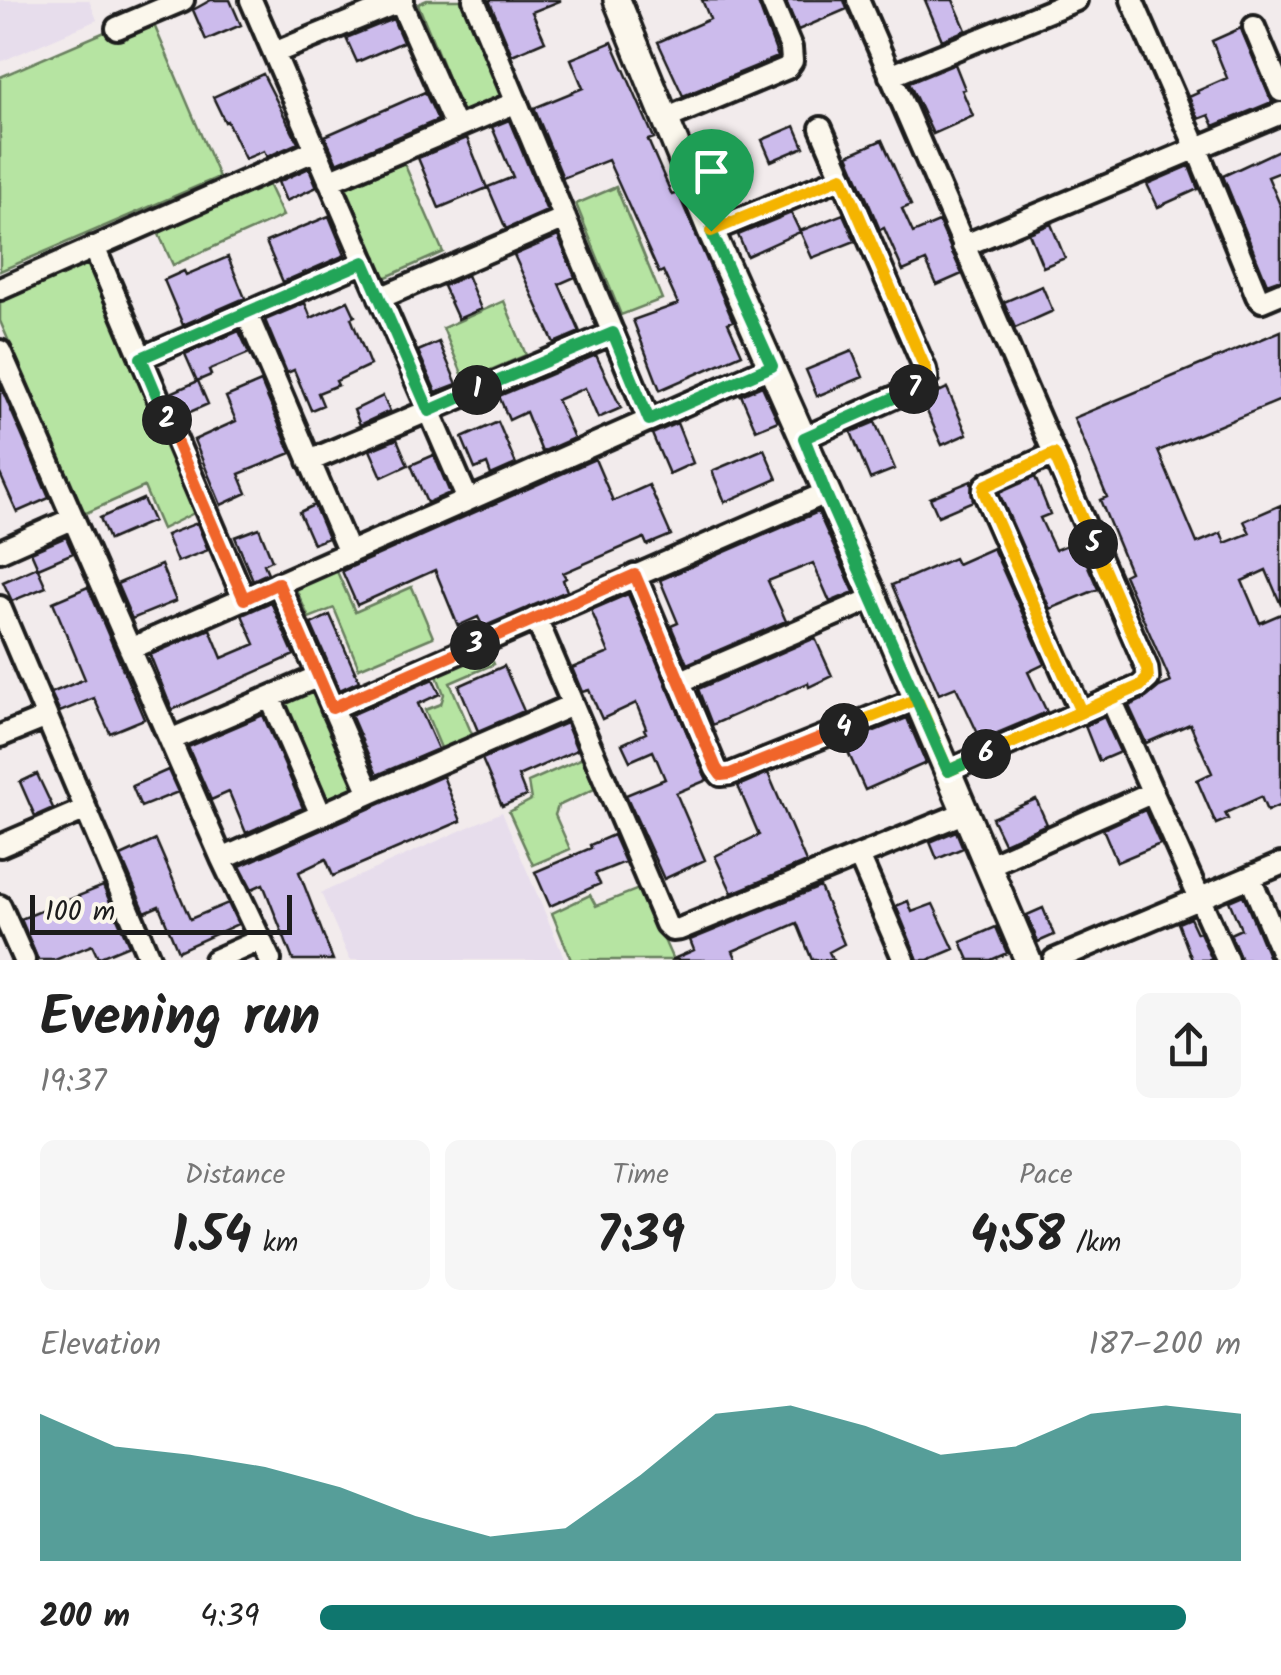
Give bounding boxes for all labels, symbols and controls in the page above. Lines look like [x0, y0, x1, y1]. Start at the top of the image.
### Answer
pin [669, 129, 754, 232]
icon: arrive [684, 144, 739, 199]
pin: 7 [889, 364, 939, 414]
pin: 1 [452, 365, 502, 415]
text: 7 [907, 366, 921, 411]
text: 1 [473, 367, 481, 412]
pin: 2 [142, 395, 192, 445]
text: 2 [159, 397, 175, 442]
pin: 5 [1068, 519, 1118, 569]
text: 5 [1086, 521, 1100, 566]
pin: 3 [450, 620, 500, 670]
text: 3 [467, 622, 483, 667]
pin: 4 [819, 703, 869, 753]
text: 4 [836, 705, 852, 750]
pin: 6 [961, 729, 1011, 779]
text: 6 [978, 731, 994, 776]
scale bar [30, 890, 292, 934]
text: 100 m [45, 890, 115, 935]
text: Evening run [40, 976, 320, 1063]
button: share [1136, 993, 1241, 1098]
text: 19:37 [40, 1057, 107, 1108]
text: Distance [185, 1153, 285, 1198]
text: Time [612, 1153, 669, 1198]
text: Pace [1019, 1153, 1073, 1198]
text: 1.54 [172, 1198, 252, 1278]
text: 7:39 [596, 1198, 685, 1278]
text: 4:58 [970, 1198, 1065, 1278]
text: km [252, 1221, 298, 1266]
text: /km [1065, 1221, 1121, 1266]
text: Elevation [40, 1320, 161, 1371]
text: 187–200 m [1089, 1320, 1241, 1371]
text: 200 m [40, 1592, 130, 1643]
text: 4:39 [200, 1592, 259, 1643]

